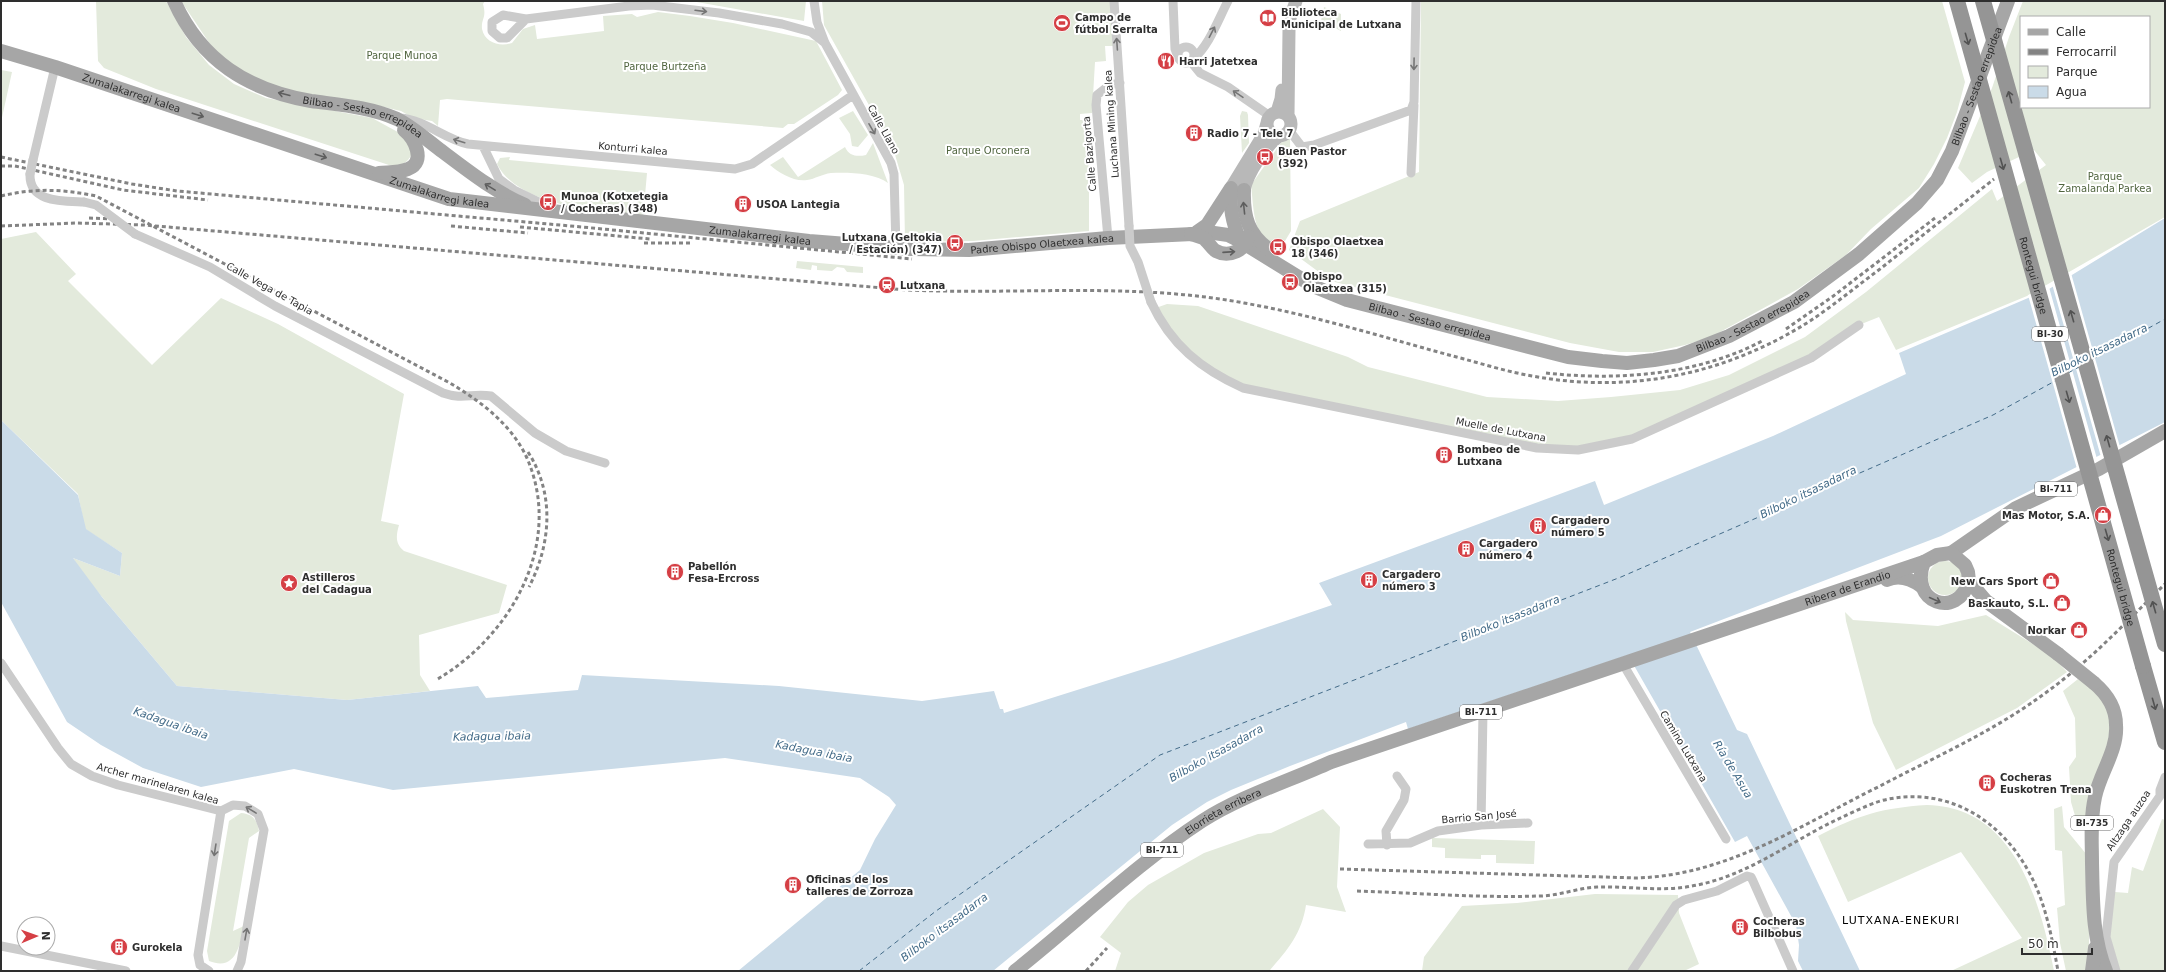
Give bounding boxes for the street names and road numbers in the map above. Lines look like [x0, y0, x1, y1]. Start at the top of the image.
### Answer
street label: Bilbao - Sestao errepidea [1950, 25, 2004, 147]
street label: Luchana Mining kalea [1102, 69, 1121, 178]
street label: Zumalakarregi kalea [81, 72, 182, 115]
street label: Bilbao - Sestao errepidea [302, 95, 425, 140]
street label: Calle Llano [865, 103, 902, 156]
street label: Calle Bazigorta [1081, 116, 1098, 192]
street label: Konturri kalea [598, 140, 668, 157]
street label: Zumalakarregi kalea [388, 174, 490, 210]
street label: Zumalakarregi kalea [708, 224, 812, 247]
street label: Padre Obispo Olaetxea kalea [970, 233, 1114, 256]
street label: Rontegui bridge [2017, 236, 2049, 316]
street label: Calle Vega de Tapia [225, 260, 315, 317]
street label: Bilbao - Sestao errepidea [1694, 288, 1812, 354]
street label: Bilbao - Sestao errepidea [1367, 301, 1492, 343]
road number: BI-30 [2032, 327, 2068, 341]
street label: Muelle de Lutxana [1455, 415, 1547, 444]
road number: BI-711 [2035, 482, 2077, 496]
street label: Rontegui bridge [2105, 548, 2137, 628]
street label: Ribera de Erandio [1803, 569, 1892, 608]
road number: BI-711 [1460, 705, 1502, 719]
street label: Camino Lutxana [1658, 709, 1709, 784]
street label: Archer marinelaren kalea [96, 761, 220, 806]
street label: Elorrieta erribera [1183, 787, 1263, 837]
street label: Altzaga auzoa [2104, 788, 2153, 853]
street label: Barrio San José [1441, 808, 1517, 825]
road number: BI-735 [2071, 816, 2113, 830]
road number: BI-711 [1141, 843, 1183, 857]

